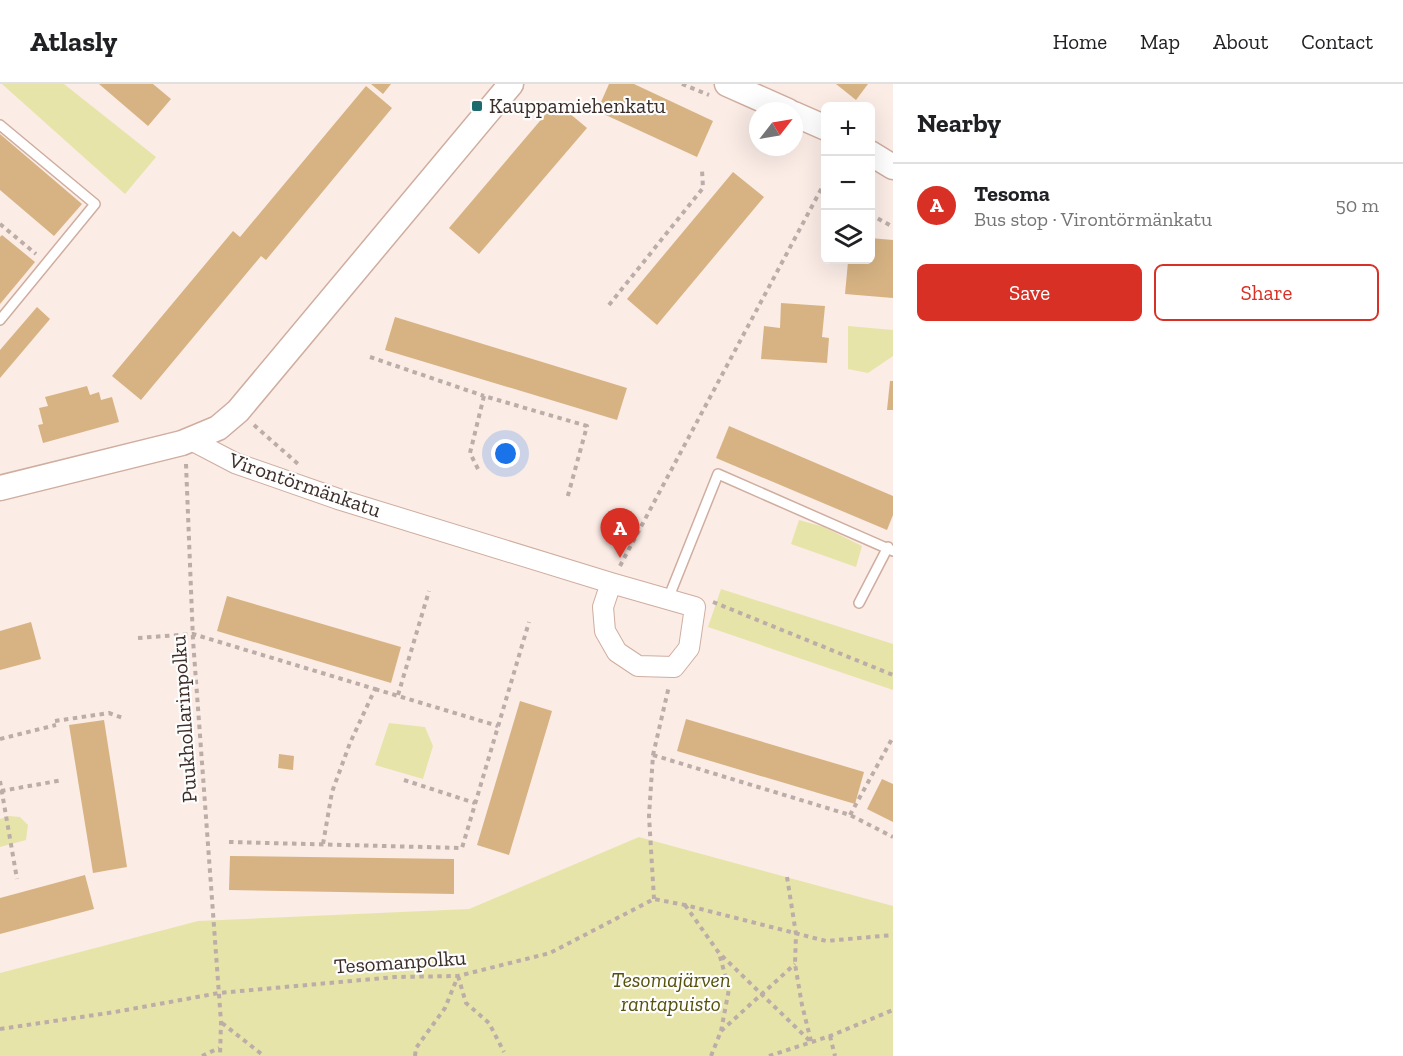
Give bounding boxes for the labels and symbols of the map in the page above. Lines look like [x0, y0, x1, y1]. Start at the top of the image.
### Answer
place label: Kauppamiehenkatu [489, 93, 666, 118]
marker: Kauppamiehenkatu [470, 99, 484, 113]
north arrow [749, 102, 803, 156]
your location [491, 439, 520, 468]
street label: Virontörmänkatu [225, 446, 385, 522]
pin: A [600, 508, 640, 558]
street label: Puukhollarinpolku [165, 634, 202, 804]
street label: Tesomanpolku [333, 944, 467, 979]
park label: Tesomajärven rantapuisto [611, 967, 731, 1016]

